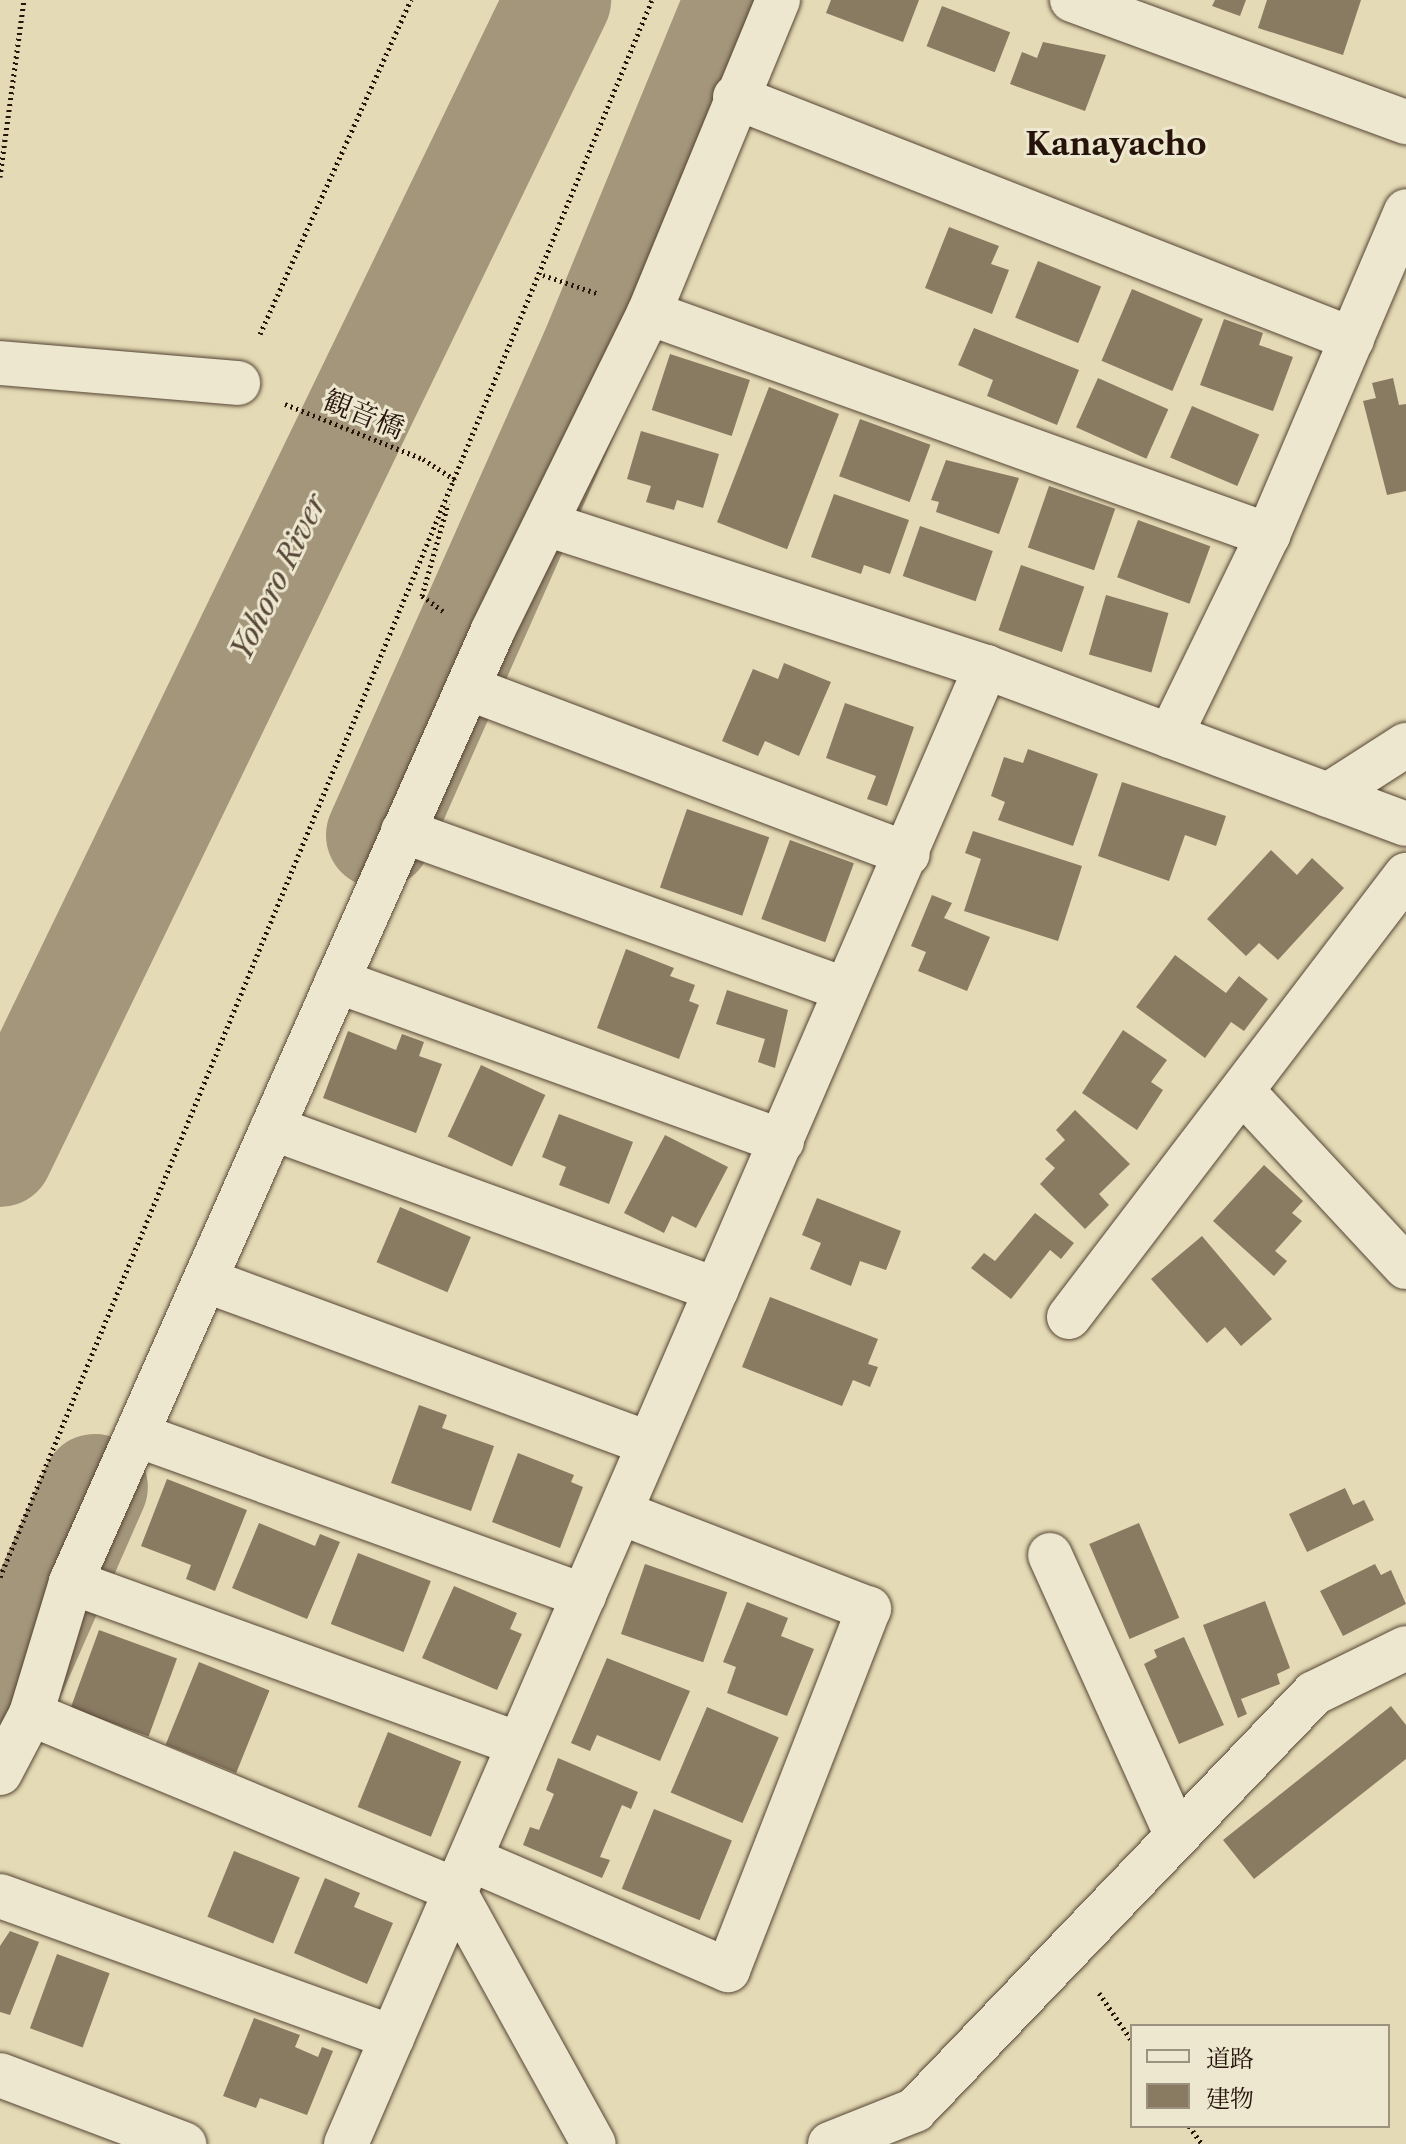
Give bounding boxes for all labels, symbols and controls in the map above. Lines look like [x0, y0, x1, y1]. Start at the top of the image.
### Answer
district label: Kanayacho [1025, 125, 1207, 163]
street label: 観音橋 [319, 383, 409, 445]
water label: Yohoro River [223, 488, 335, 666]
legend [1130, 2024, 1390, 2128]
text: 道路 [1206, 2044, 1254, 2073]
text: 建物 [1206, 2084, 1254, 2113]

